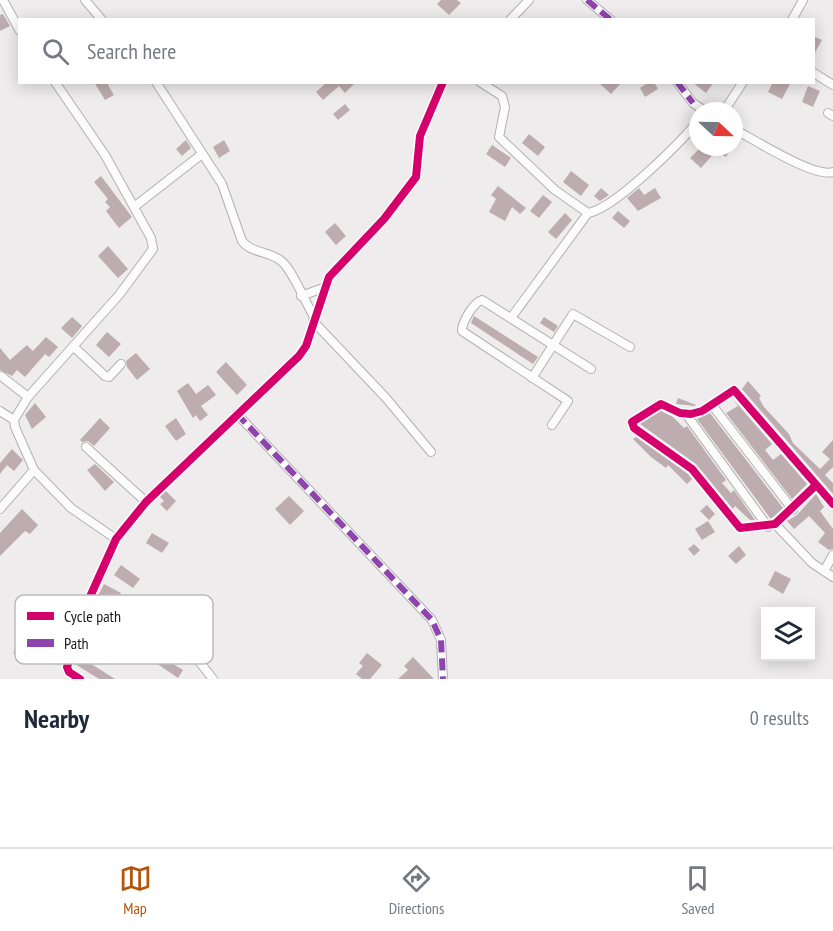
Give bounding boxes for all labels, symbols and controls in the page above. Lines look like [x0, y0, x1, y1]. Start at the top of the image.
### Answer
search box [18, 18, 815, 84]
icon: search [39, 35, 72, 68]
text: Search here [87, 37, 176, 65]
north arrow [689, 102, 743, 156]
legend [15, 595, 213, 664]
text: Cycle path [64, 606, 121, 626]
map controls [761, 607, 815, 661]
button: layers [761, 607, 815, 661]
text: Path [64, 633, 89, 653]
text: Nearby [24, 702, 89, 735]
text: 0 results [750, 705, 809, 731]
tab: Map [119, 862, 152, 918]
tab: Directions [389, 862, 444, 918]
tab: Saved [681, 862, 714, 918]

